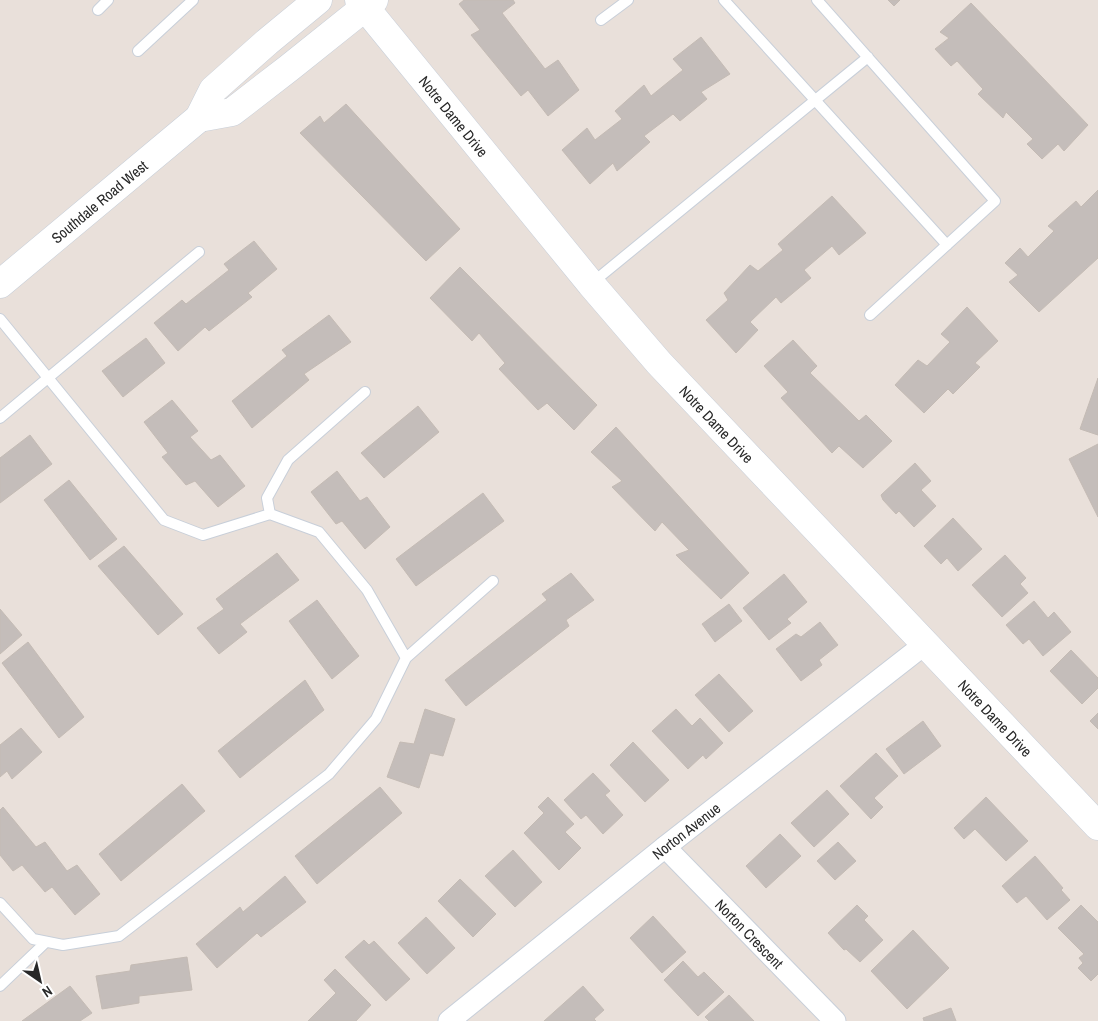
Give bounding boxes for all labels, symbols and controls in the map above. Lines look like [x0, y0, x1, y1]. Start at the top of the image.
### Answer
street label: Notre Dame Drive [414, 71, 494, 161]
street label: Southdale Road West [46, 155, 152, 248]
street label: Notre Dame Drive [675, 381, 759, 467]
street label: Notre Dame Drive [954, 675, 1037, 761]
street label: Norton Avenue [648, 797, 725, 864]
street label: Norton Crescent [711, 894, 789, 973]
north arrow [15, 956, 65, 1006]
text: N [39, 982, 56, 1002]

